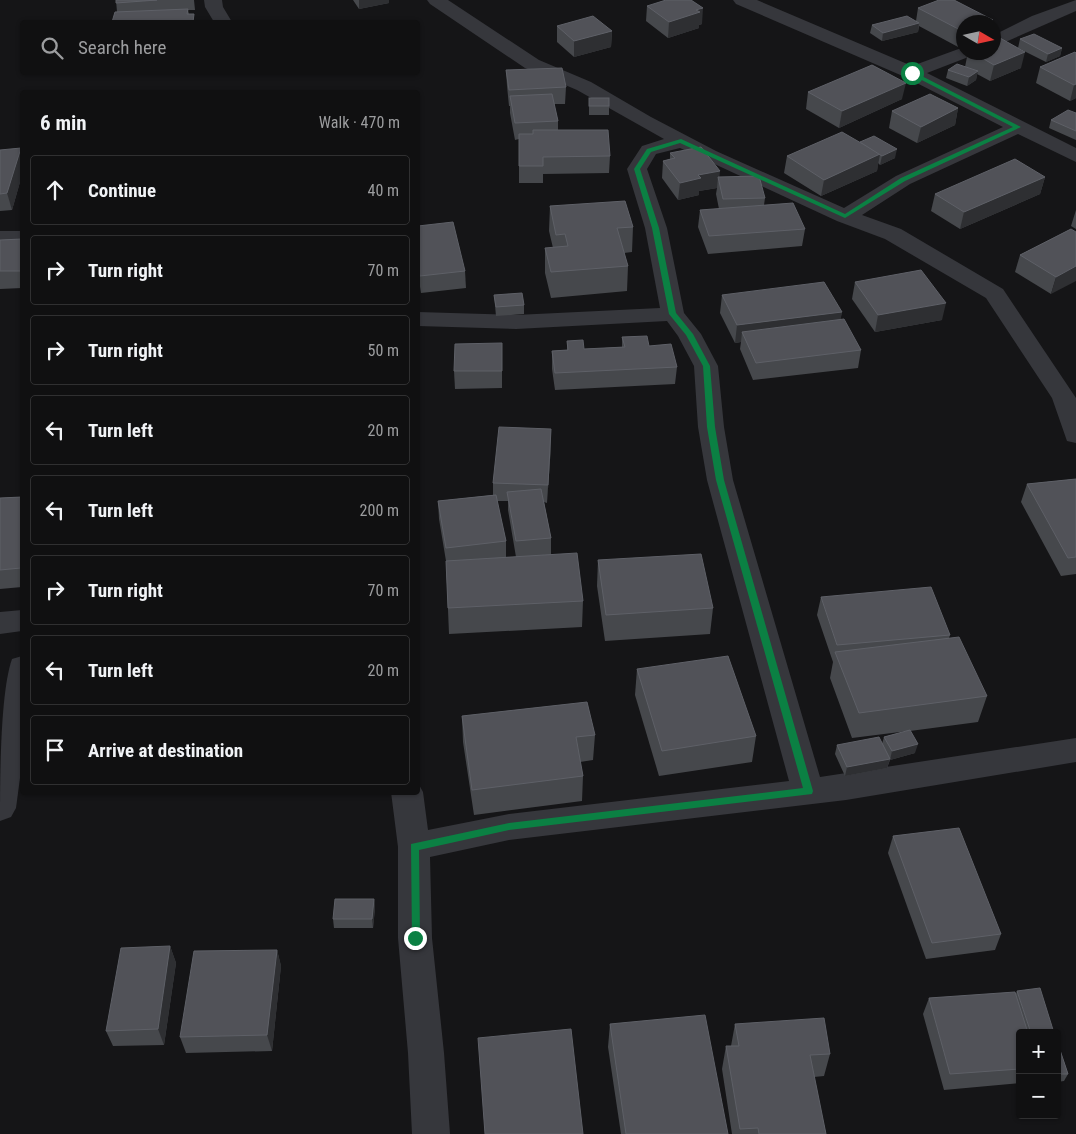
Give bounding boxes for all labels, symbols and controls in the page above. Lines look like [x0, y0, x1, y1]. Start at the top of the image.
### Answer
north arrow [956, 15, 1001, 60]
search box [20, 20, 420, 75]
icon: search [38, 34, 66, 62]
text: Search here [78, 36, 166, 59]
route start [901, 62, 924, 85]
text: 6 min [40, 111, 87, 135]
text: Walk · 470 m [319, 113, 400, 132]
icon: ahead [41, 176, 69, 204]
text: Continue [88, 179, 156, 202]
text: 40 m [367, 181, 399, 200]
icon: right [41, 256, 69, 284]
text: Turn right [88, 259, 163, 282]
text: 70 m [367, 261, 399, 280]
icon: right [41, 336, 69, 364]
text: Turn right [88, 339, 163, 362]
text: 50 m [367, 341, 399, 360]
icon: left [41, 416, 69, 444]
text: Turn left [88, 419, 153, 442]
text: 20 m [367, 421, 399, 440]
icon: left [41, 496, 69, 524]
text: Turn left [88, 499, 153, 522]
text: 200 m [360, 501, 399, 520]
icon: right [41, 576, 69, 604]
text: Turn right [88, 579, 163, 602]
text: 70 m [367, 581, 399, 600]
icon: left [41, 656, 69, 684]
text: Turn left [88, 659, 153, 682]
text: 20 m [367, 661, 399, 680]
icon: arrive [41, 736, 69, 764]
text: Arrive at destination [88, 739, 243, 762]
route end [404, 927, 427, 950]
map controls [1016, 1029, 1061, 1119]
button: + [1016, 1029, 1061, 1074]
button: − [1016, 1074, 1061, 1119]

